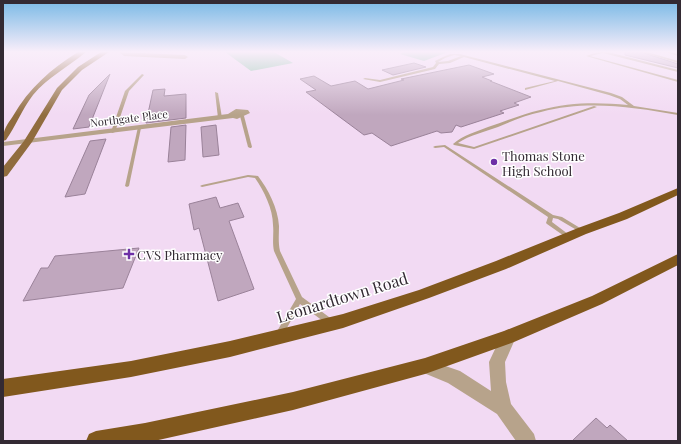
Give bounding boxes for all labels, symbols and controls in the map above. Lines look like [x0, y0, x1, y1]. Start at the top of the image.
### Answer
street label: Northgate Place [89, 106, 169, 130]
place label: Thomas Stone High School [502, 147, 585, 179]
marker: Thomas Stone High School [489, 157, 499, 167]
place label: CVS Pharmacy [137, 246, 223, 263]
marker: CVS Pharmacy [124, 249, 134, 259]
street label: Leonardtown Road [274, 267, 410, 327]

